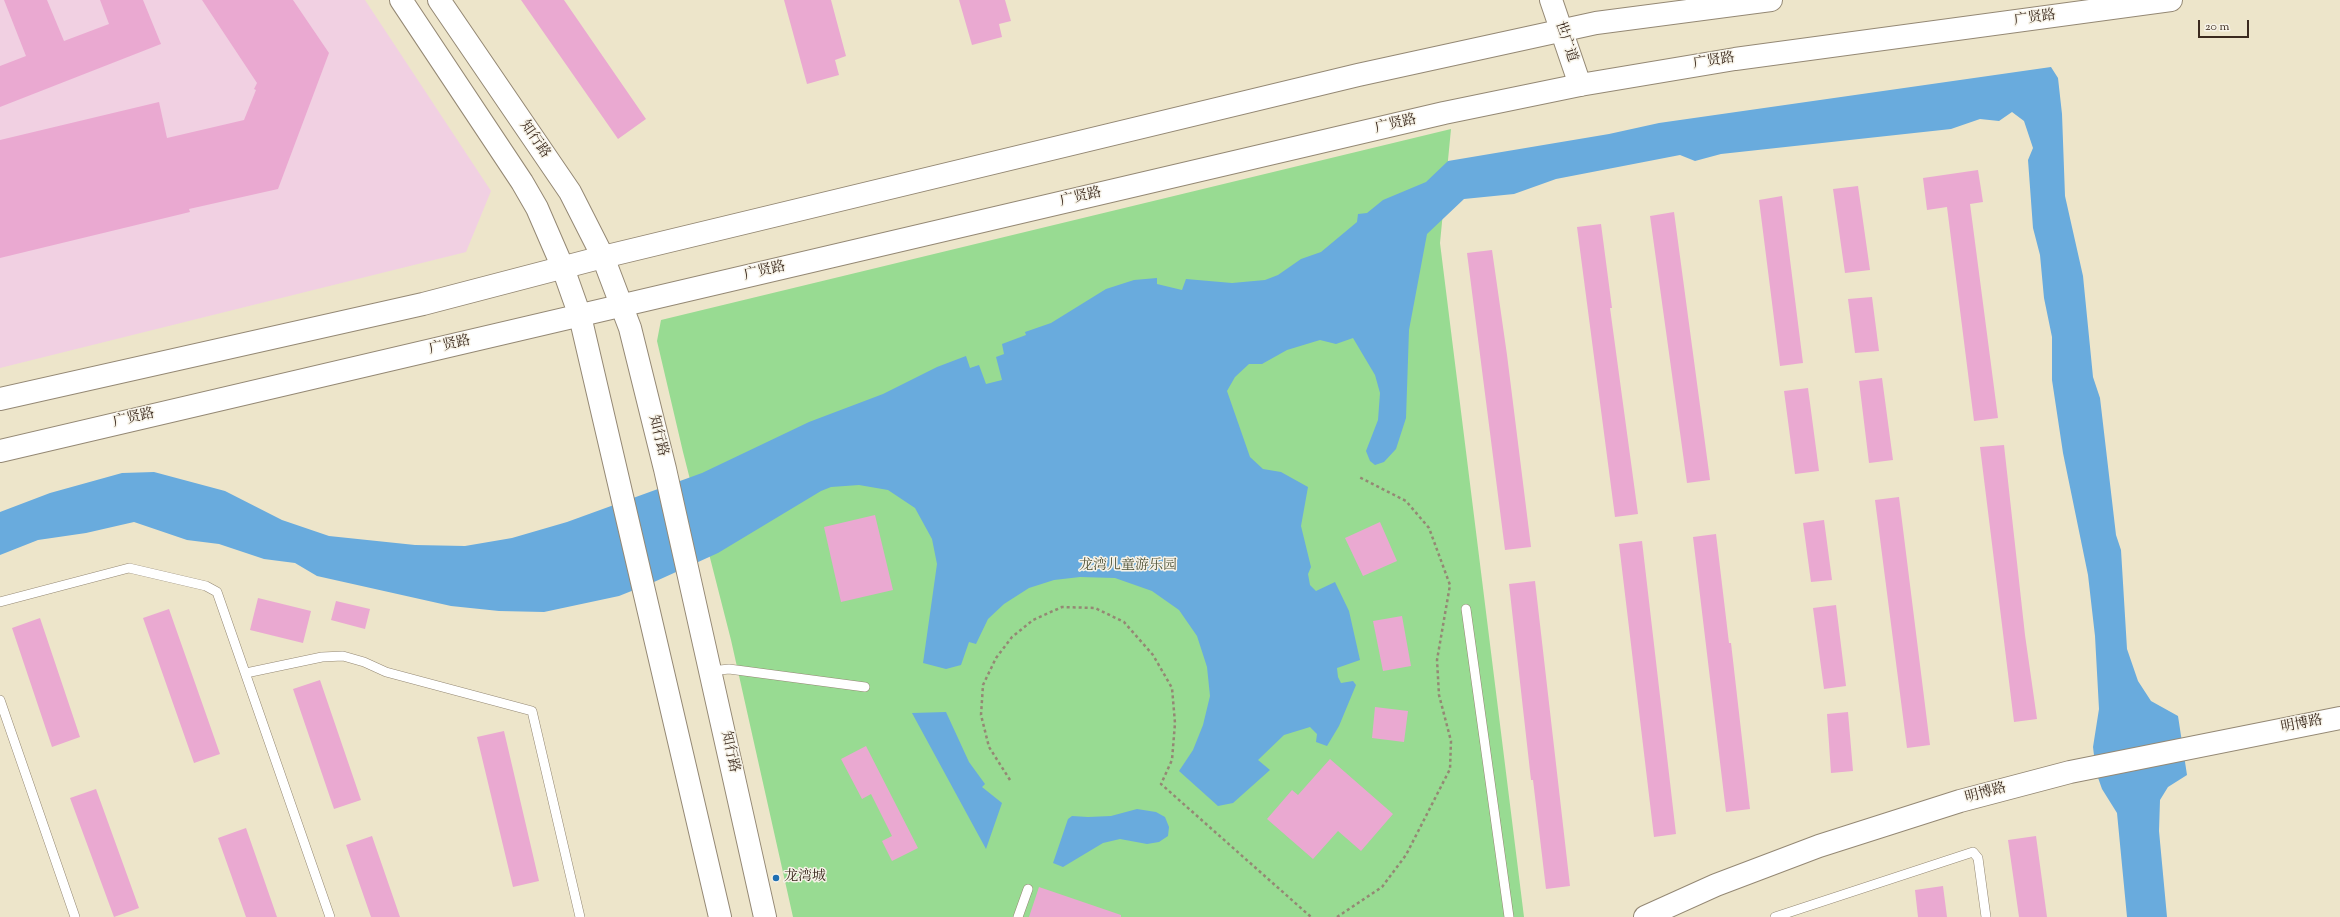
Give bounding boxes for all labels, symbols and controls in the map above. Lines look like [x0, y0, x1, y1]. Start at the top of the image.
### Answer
street label: 广贤路 [2013, 8, 2057, 30]
scale bar [2200, 12, 2251, 38]
text: 20 m [2205, 18, 2229, 36]
street label: 世广道 [1550, 19, 1580, 65]
street label: 广贤路 [1692, 50, 1736, 74]
street label: 广贤路 [1374, 112, 1418, 138]
street label: 知行路 [515, 118, 553, 162]
street label: 广贤路 [1059, 185, 1103, 211]
street label: 广贤路 [743, 259, 787, 285]
street label: 广贤路 [428, 333, 472, 359]
street label: 广贤路 [112, 406, 156, 432]
street label: 知行路 [644, 414, 670, 458]
park label: 龙湾儿童游乐园 [1079, 559, 1177, 575]
street label: 明博路 [2280, 713, 2324, 737]
street label: 知行路 [716, 730, 742, 774]
street label: 明博路 [1964, 780, 2008, 808]
place label: 龙湾城 [784, 870, 826, 886]
marker: 龙湾城 [771, 873, 781, 883]

